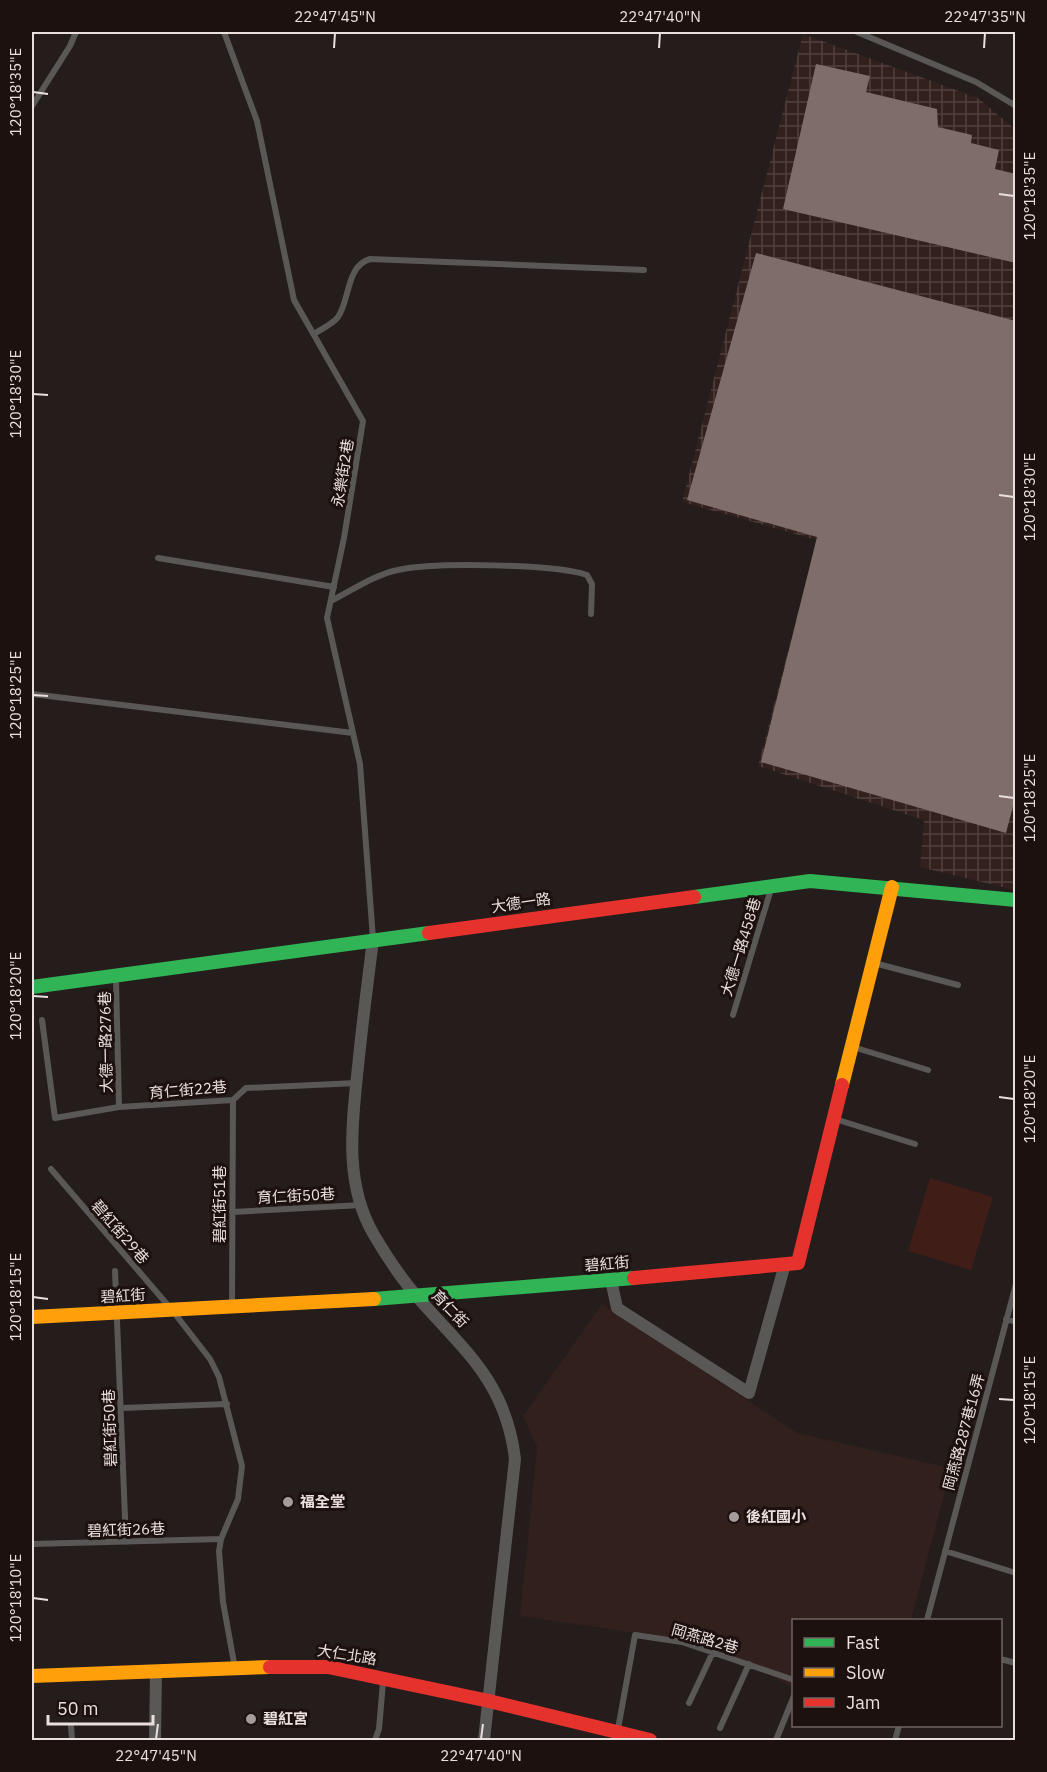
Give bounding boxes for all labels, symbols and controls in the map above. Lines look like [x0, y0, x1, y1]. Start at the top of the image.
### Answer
text: 22°47'45"N [294, 7, 376, 26]
text: 22°47'40"N [619, 7, 701, 26]
text: 22°47'35"N [944, 7, 1026, 26]
text: 120°18'35"E [6, 48, 25, 136]
text: 120°18'35"E [1020, 152, 1039, 240]
text: 120°18'30"E [6, 350, 25, 438]
street label: 永樂街2巷 [328, 437, 357, 508]
text: 120°18'30"E [1020, 453, 1039, 541]
text: 120°18'25"E [6, 651, 25, 739]
text: 120°18'25"E [1020, 754, 1039, 842]
street label: 大德一路 [490, 889, 552, 916]
street label: 大德一路458巷 [717, 895, 765, 998]
text: 120°18'20"E [6, 952, 25, 1040]
street label: 大德一路276巷 [95, 991, 116, 1093]
text: 120°18'20"E [1020, 1055, 1039, 1143]
street label: 育仁街22巷 [148, 1077, 228, 1102]
street label: 碧紅街51巷 [210, 1165, 229, 1243]
street label: 育仁街50巷 [257, 1184, 335, 1207]
street label: 碧紅街29巷 [88, 1196, 153, 1267]
street label: 碧紅街 [584, 1252, 630, 1275]
text: 120°18'15"E [6, 1253, 25, 1341]
street label: 碧紅街 [100, 1285, 146, 1306]
street label: 育仁街 [428, 1286, 473, 1331]
text: 120°18'15"E [1020, 1356, 1039, 1444]
street label: 岡燕路287巷16弄 [939, 1371, 988, 1492]
street label: 碧紅街50巷 [99, 1389, 120, 1467]
place label: 福全堂 [300, 1492, 345, 1511]
marker: 福全堂 [281, 1495, 295, 1509]
place label: 後紅國小 [746, 1507, 807, 1526]
marker: 後紅國小 [727, 1510, 741, 1524]
street label: 碧紅街26巷 [87, 1519, 165, 1540]
text: 120°18'10"E [6, 1554, 25, 1642]
legend [792, 1619, 1002, 1727]
street label: 岡燕路2巷 [669, 1620, 741, 1657]
text: Fast [846, 1631, 880, 1654]
street label: 大仁北路 [316, 1640, 378, 1669]
text: Slow [846, 1661, 885, 1684]
scale bar [48, 1688, 153, 1726]
text: Jam [846, 1691, 881, 1714]
text: 50 m [57, 1697, 99, 1720]
place label: 碧紅宮 [263, 1709, 308, 1728]
marker: 碧紅宮 [244, 1712, 258, 1726]
text: 22°47'45"N [115, 1746, 197, 1765]
text: 22°47'40"N [440, 1746, 522, 1765]

